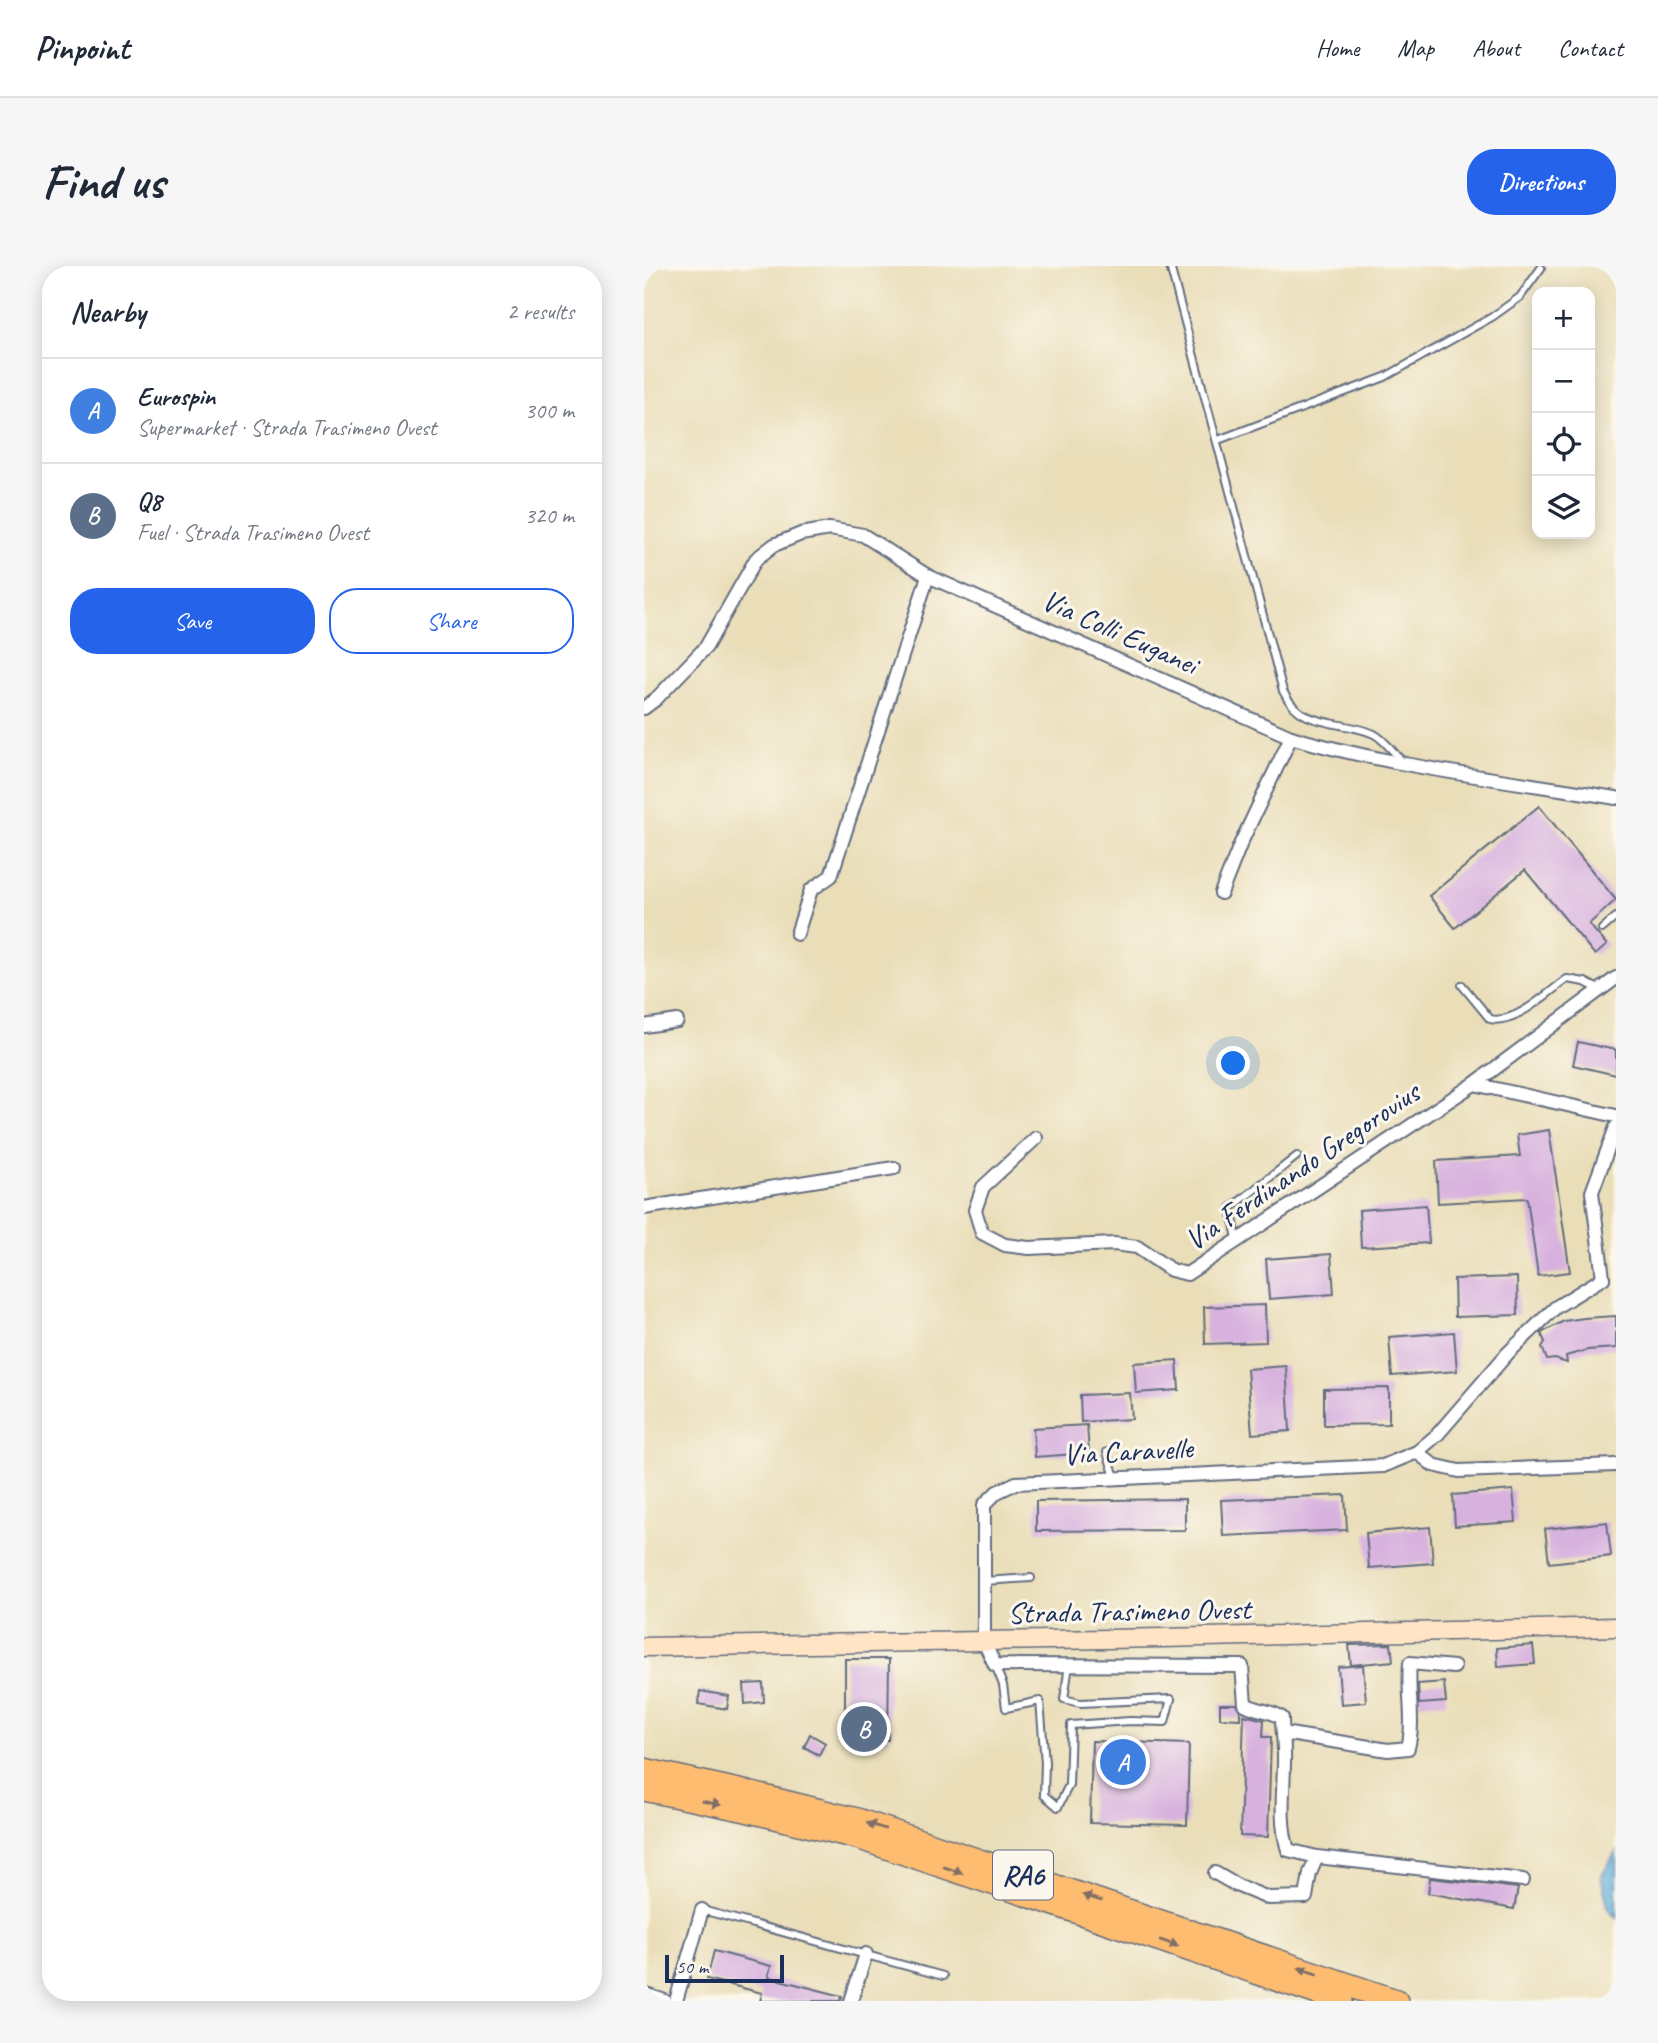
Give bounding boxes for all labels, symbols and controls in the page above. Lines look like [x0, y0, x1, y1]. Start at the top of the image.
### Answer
text: Pinpoint [35, 27, 129, 69]
text: Home [1316, 33, 1359, 63]
text: Map [1397, 33, 1434, 63]
text: About [1472, 33, 1520, 63]
text: Contact [1558, 33, 1623, 63]
button: Directions [1467, 149, 1616, 215]
text: Find us [42, 151, 164, 213]
map controls [1532, 287, 1595, 539]
button: + [1532, 287, 1595, 350]
text: Nearby [70, 293, 146, 331]
text: 2 results [507, 297, 574, 326]
button: − [1532, 350, 1595, 413]
text: Eurospin [137, 380, 215, 413]
text: A [87, 396, 99, 425]
text: 300 m [525, 396, 574, 425]
text: Supermarket · Strada Trasimeno Ovest [137, 413, 436, 442]
button: locate [1532, 413, 1595, 476]
button: layers [1532, 476, 1595, 539]
text: Q8 [137, 485, 162, 518]
text: B [87, 501, 99, 530]
text: 320 m [525, 501, 574, 530]
text: Fuel · Strada Trasimeno Ovest [137, 518, 369, 547]
street label: Via Colli Euganei [1036, 581, 1207, 685]
button: Save [70, 588, 315, 654]
button: Share [329, 588, 574, 654]
your location [1216, 1046, 1250, 1080]
street label: Via Ferdinando Gregorovius [1177, 1072, 1429, 1259]
street label: Via Caravelle [1062, 1429, 1196, 1473]
street label: Strada Trasimeno Ovest [1007, 1590, 1254, 1632]
pin: B [841, 1703, 887, 1755]
pin: A [1100, 1736, 1146, 1788]
one-way arrow [700, 1797, 722, 1808]
one-way arrow [866, 1821, 887, 1831]
road number: RA6 [993, 1850, 1053, 1900]
one-way arrow [943, 1865, 964, 1876]
one-way arrow [1082, 1892, 1103, 1902]
one-way arrow [1158, 1938, 1179, 1949]
scale bar [665, 1952, 784, 1984]
text: 50 m [676, 1955, 708, 1979]
one-way arrow [1297, 1965, 1318, 1976]

